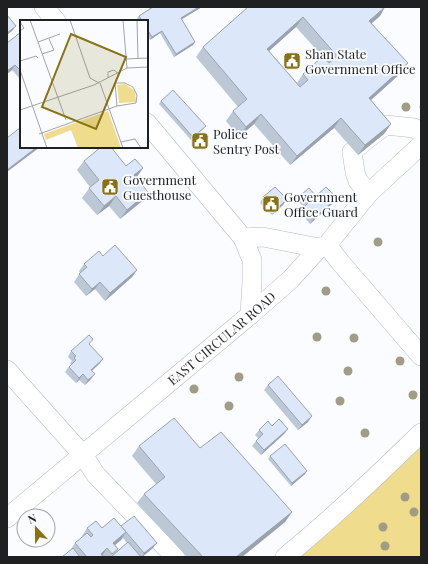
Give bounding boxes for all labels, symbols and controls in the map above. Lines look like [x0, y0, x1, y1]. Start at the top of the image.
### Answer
inset map [20, 20, 148, 148]
place label: Shan State Government Office [305, 45, 416, 77]
public building icon: Shan State Government Office [282, 51, 302, 71]
place label: Police Sentry Post [213, 125, 280, 157]
public building icon: Police Sentry Post [190, 131, 210, 151]
place label: Government Guesthouse [123, 171, 196, 203]
public building icon: Government Guesthouse [100, 177, 120, 197]
place label: Government Office Guard [284, 188, 359, 220]
public building icon: Government Office Guard [261, 194, 281, 214]
street label: EAST CIRCULAR ROAD [164, 287, 279, 388]
north arrow [16, 508, 56, 548]
text: N [26, 510, 39, 527]

